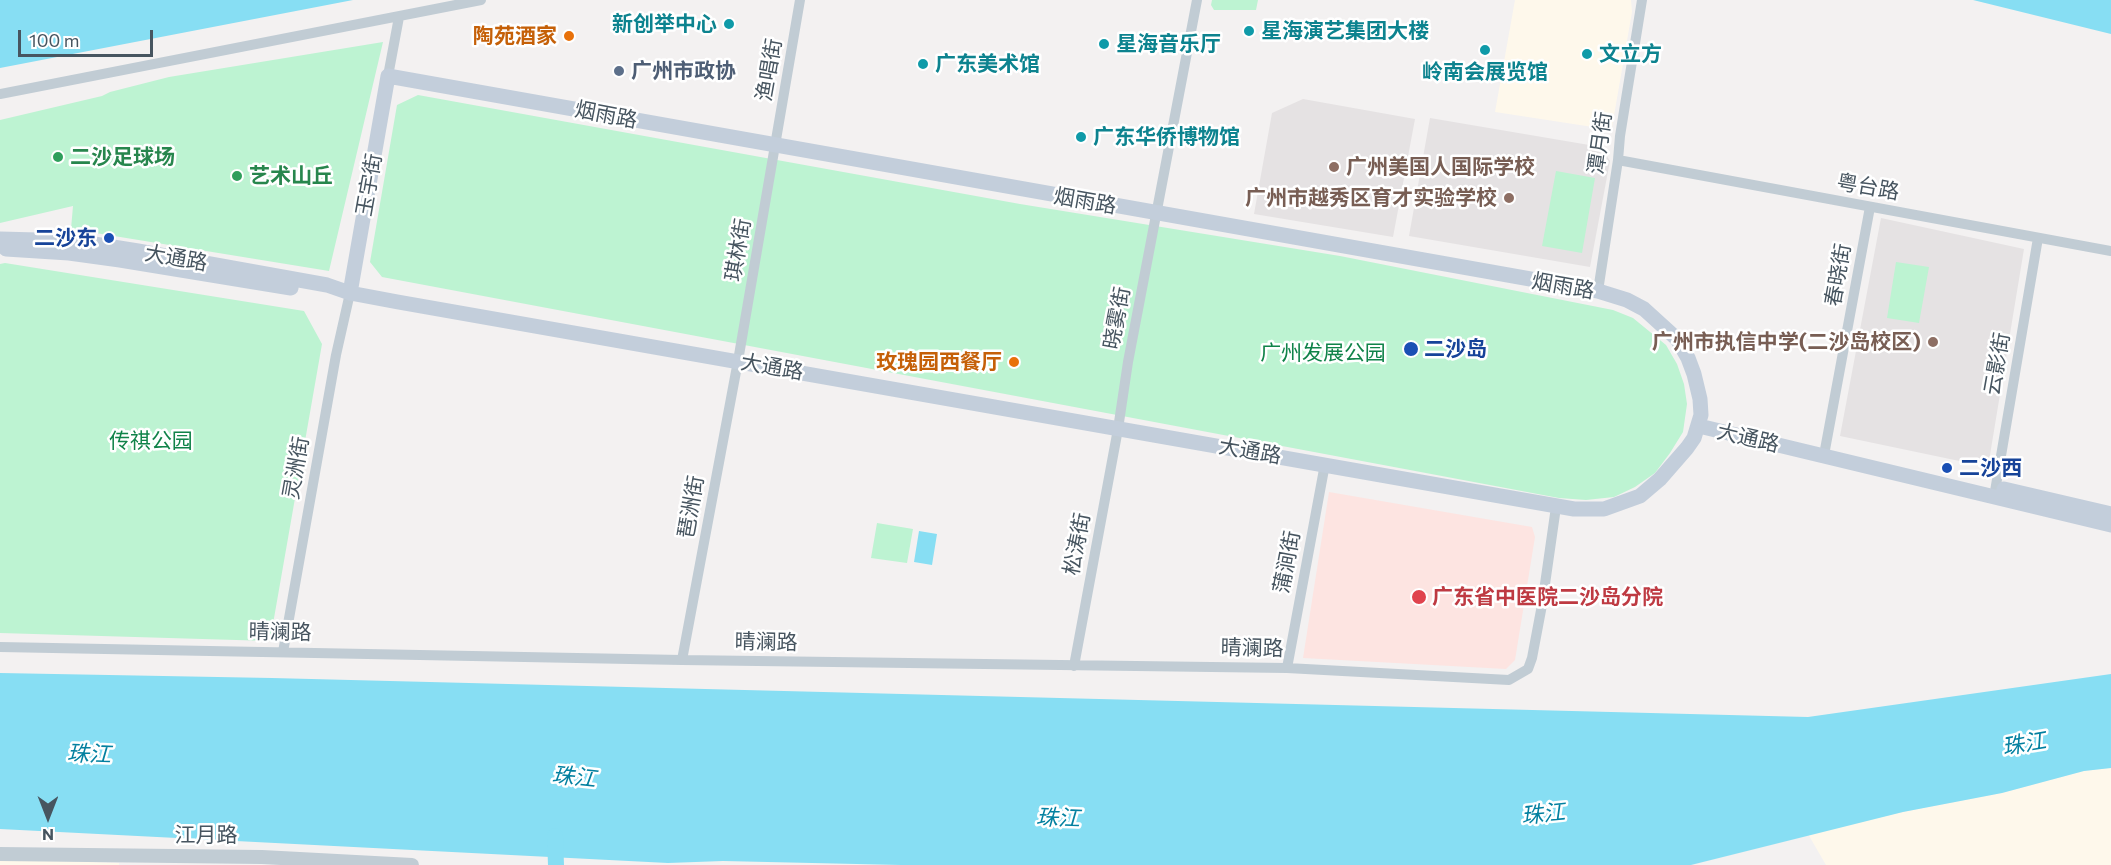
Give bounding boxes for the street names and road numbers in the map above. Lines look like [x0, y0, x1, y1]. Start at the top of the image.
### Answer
street label: 渔唱街 [751, 37, 787, 103]
street label: 烟雨路 [573, 97, 639, 133]
street label: 潭月街 [1583, 110, 1617, 176]
street label: 玉宇街 [351, 152, 387, 218]
street label: 粤台路 [1835, 169, 1901, 205]
street label: 烟雨路 [1052, 183, 1118, 219]
street label: 琪林街 [720, 217, 756, 283]
street label: 大通路 [143, 240, 209, 276]
street label: 春晓街 [1820, 242, 1856, 308]
street label: 烟雨路 [1530, 268, 1596, 304]
street label: 晓雾街 [1099, 285, 1135, 351]
street label: 云影街 [1979, 331, 2015, 397]
street label: 大通路 [739, 349, 805, 385]
street label: 大通路 [1714, 419, 1782, 457]
street label: 大通路 [1217, 433, 1283, 469]
street label: 灵洲街 [278, 435, 314, 501]
street label: 琶洲街 [673, 474, 709, 540]
street label: 松涛街 [1059, 511, 1095, 577]
street label: 蒲涧街 [1269, 529, 1305, 595]
street label: 晴澜路 [248, 619, 312, 645]
street label: 晴澜路 [734, 629, 798, 655]
street label: 晴澜路 [1220, 635, 1284, 661]
street label: 江月路 [175, 822, 237, 848]

